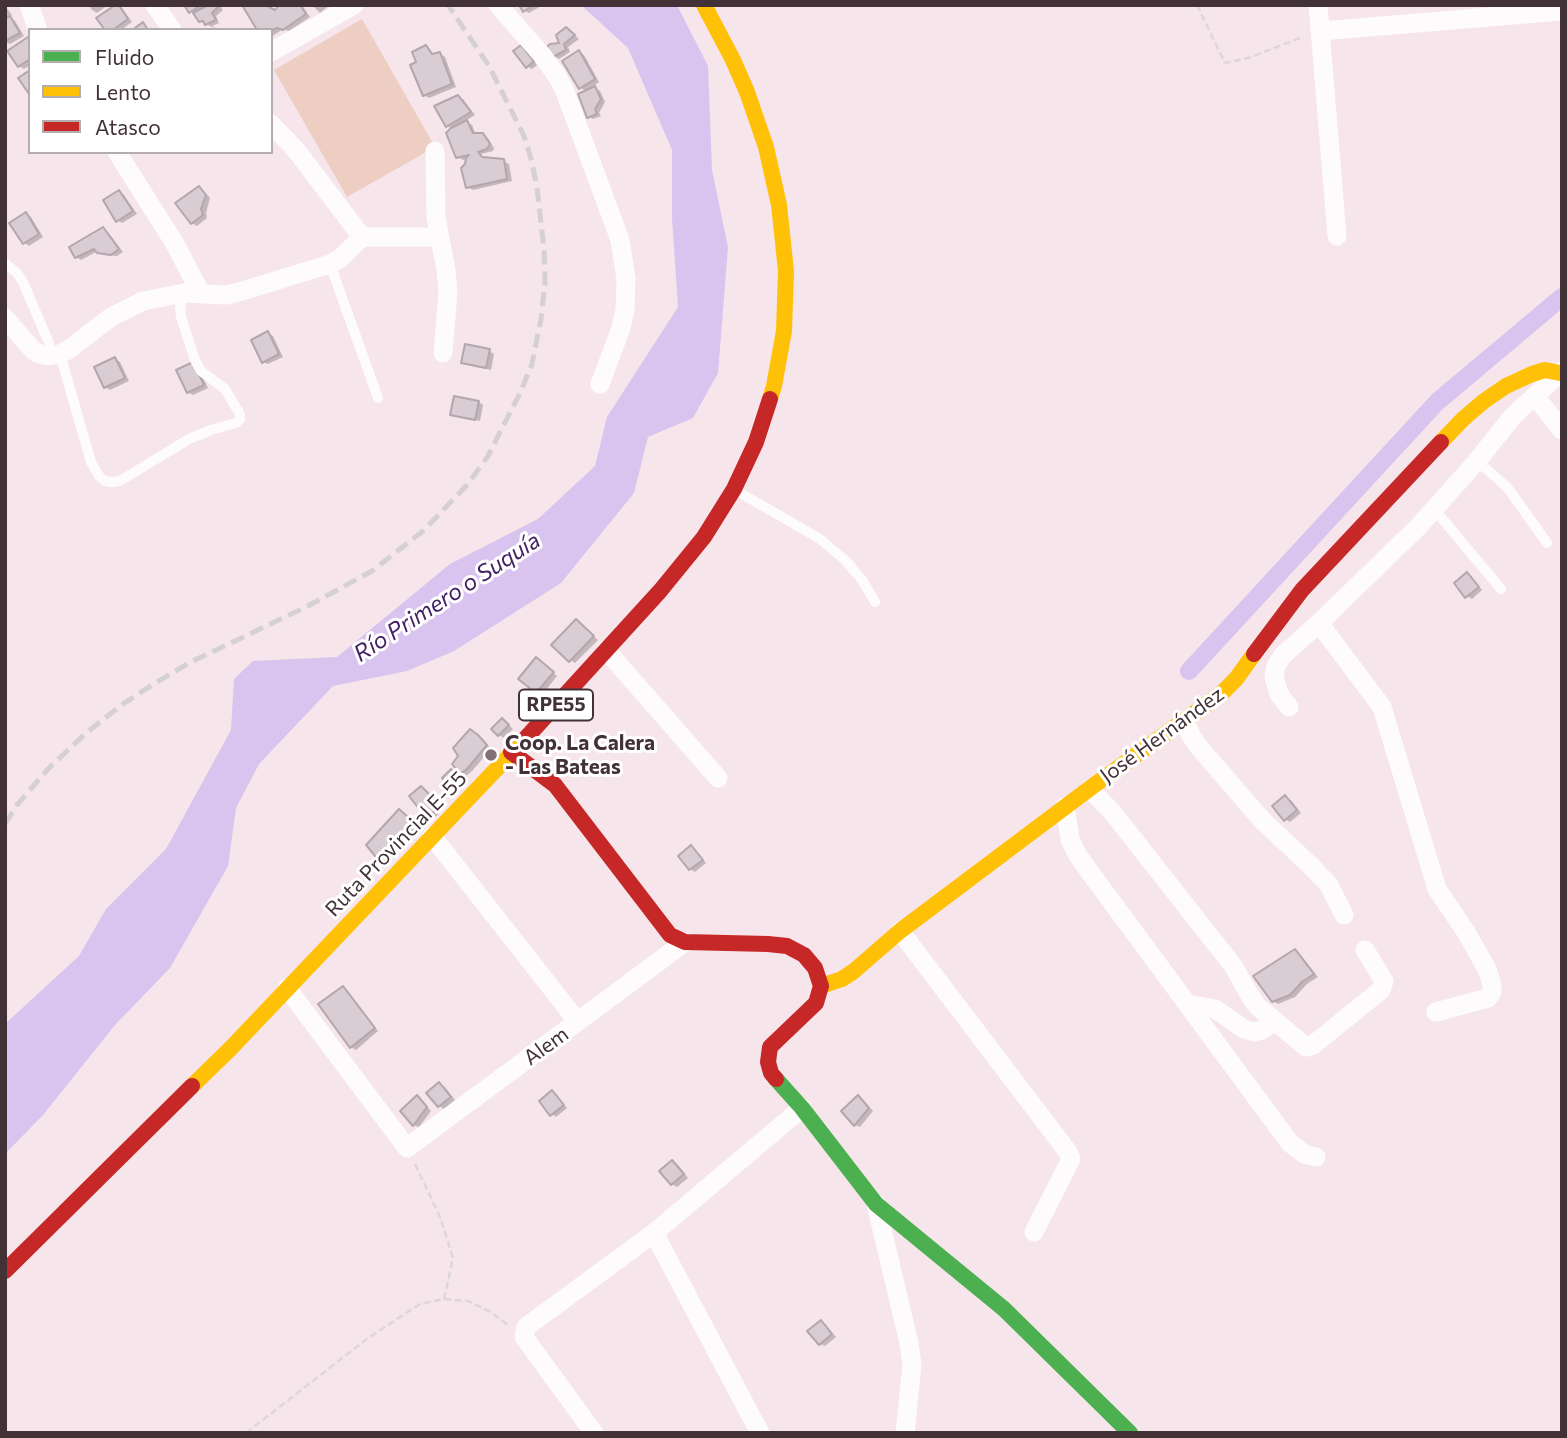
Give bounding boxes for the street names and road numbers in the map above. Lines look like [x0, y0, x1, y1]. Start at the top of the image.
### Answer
street label: José Hernández [1095, 682, 1229, 788]
road number: RPE55 [519, 690, 593, 720]
street label: Ruta Provincial E-55 [320, 766, 472, 922]
street label: Alem [519, 1021, 573, 1071]

